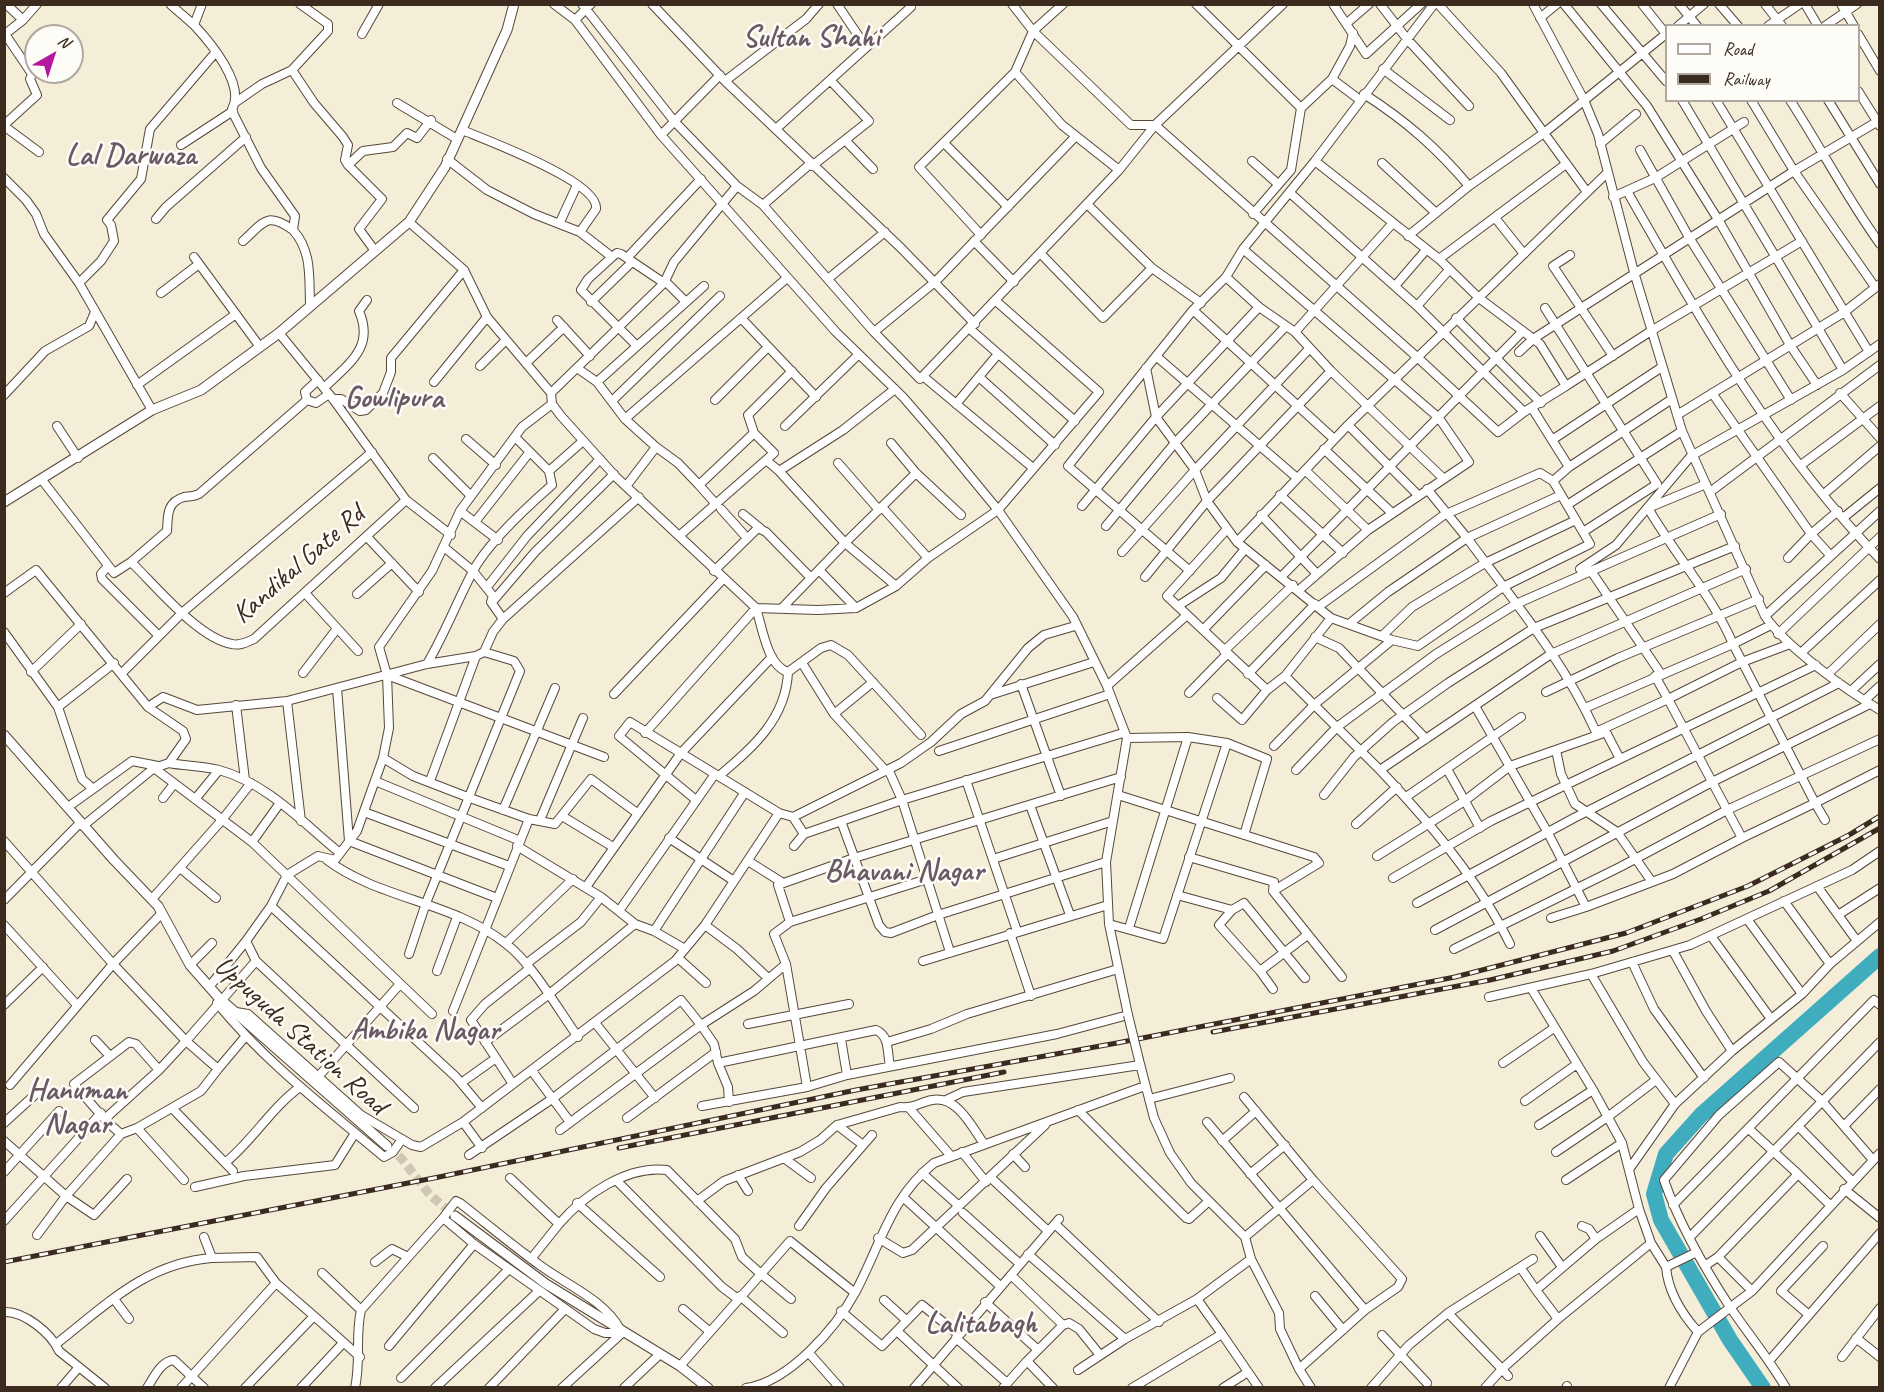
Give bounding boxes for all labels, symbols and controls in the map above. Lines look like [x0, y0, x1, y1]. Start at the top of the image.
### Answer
district label: Sultan Shahi [742, 20, 880, 56]
north arrow [24, 24, 84, 84]
legend [1665, 24, 1860, 102]
text: N [54, 31, 74, 52]
text: Road [1723, 38, 1753, 60]
text: Railway [1723, 68, 1770, 90]
district label: Lal Darwaza [66, 138, 196, 174]
district label: Gowlipura [345, 381, 443, 417]
street label: Kandikal Gate Rd [226, 499, 372, 631]
district label: Bhavani Nagar [825, 854, 983, 890]
street label: Uppuguda Station Road [207, 950, 393, 1122]
district label: Ambika Nagar [351, 1013, 499, 1049]
district label: Hanuman Nagar [27, 1073, 127, 1144]
district label: Lalitabagh [925, 1306, 1037, 1342]

